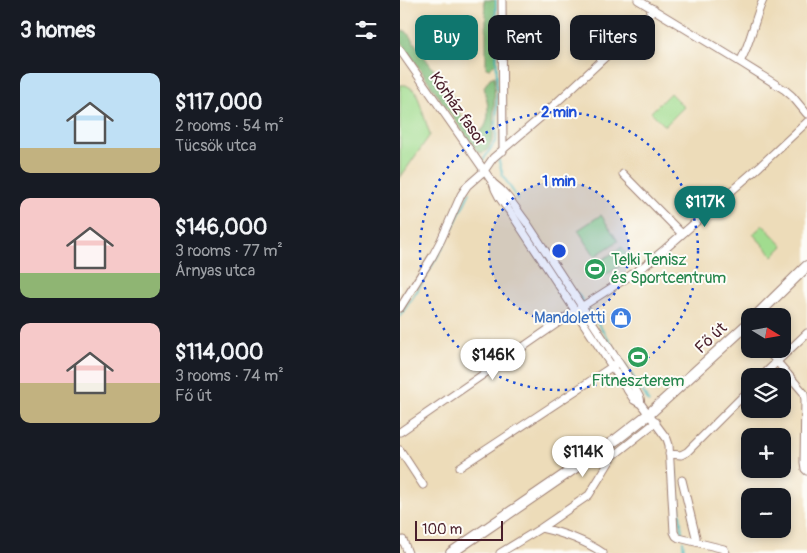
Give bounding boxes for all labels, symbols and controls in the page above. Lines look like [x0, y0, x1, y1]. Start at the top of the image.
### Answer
chip: Buy [415, 15, 478, 60]
chip: Rent [488, 15, 560, 60]
chip: Filters [570, 15, 655, 60]
icon: filters [352, 16, 380, 44]
text: 3 homes [20, 17, 95, 44]
street label: Kórház fasor [425, 68, 491, 150]
text: $117,000 [175, 89, 262, 116]
icon: home [60, 93, 120, 153]
text: 2 min [541, 103, 577, 122]
text: 2 rooms · 54 m² [175, 116, 284, 136]
text: Tücsök utca [175, 136, 256, 156]
text: 1 min [542, 172, 576, 191]
pin: $117K [670, 186, 740, 228]
text: $117K [685, 192, 725, 212]
text: $146,000 [175, 214, 267, 241]
icon: home [60, 218, 120, 278]
text: 3 rooms · 77 m² [175, 241, 283, 261]
centre of rings [550, 242, 568, 260]
place label: Telki Tenisz és Sportcentrum [611, 250, 726, 288]
sports icon: Telki Tenisz és Sportcentrum [583, 257, 607, 281]
text: Árnyas utca [175, 261, 255, 281]
shop icon: Mandoletti [609, 306, 633, 330]
place label: Mandoletti [534, 308, 605, 328]
north arrow [741, 308, 791, 358]
map controls [741, 308, 791, 538]
street label: Fő út [691, 318, 732, 358]
pin: $146K [458, 338, 528, 381]
text: $114,000 [175, 339, 263, 366]
icon: home [60, 343, 120, 403]
text: $146K [471, 345, 515, 365]
sports icon: Fitneszterem [626, 345, 650, 369]
text: 3 rooms · 74 m² [175, 366, 284, 386]
button: layers [741, 368, 791, 418]
place label: Fitneszterem [591, 371, 685, 391]
text: Fő út [175, 386, 212, 406]
button: + [741, 428, 791, 478]
pin: $114K [548, 436, 618, 478]
text: $114K [563, 442, 603, 462]
button: − [741, 488, 791, 538]
scale bar [415, 518, 502, 541]
text: 100 m [422, 521, 462, 538]

